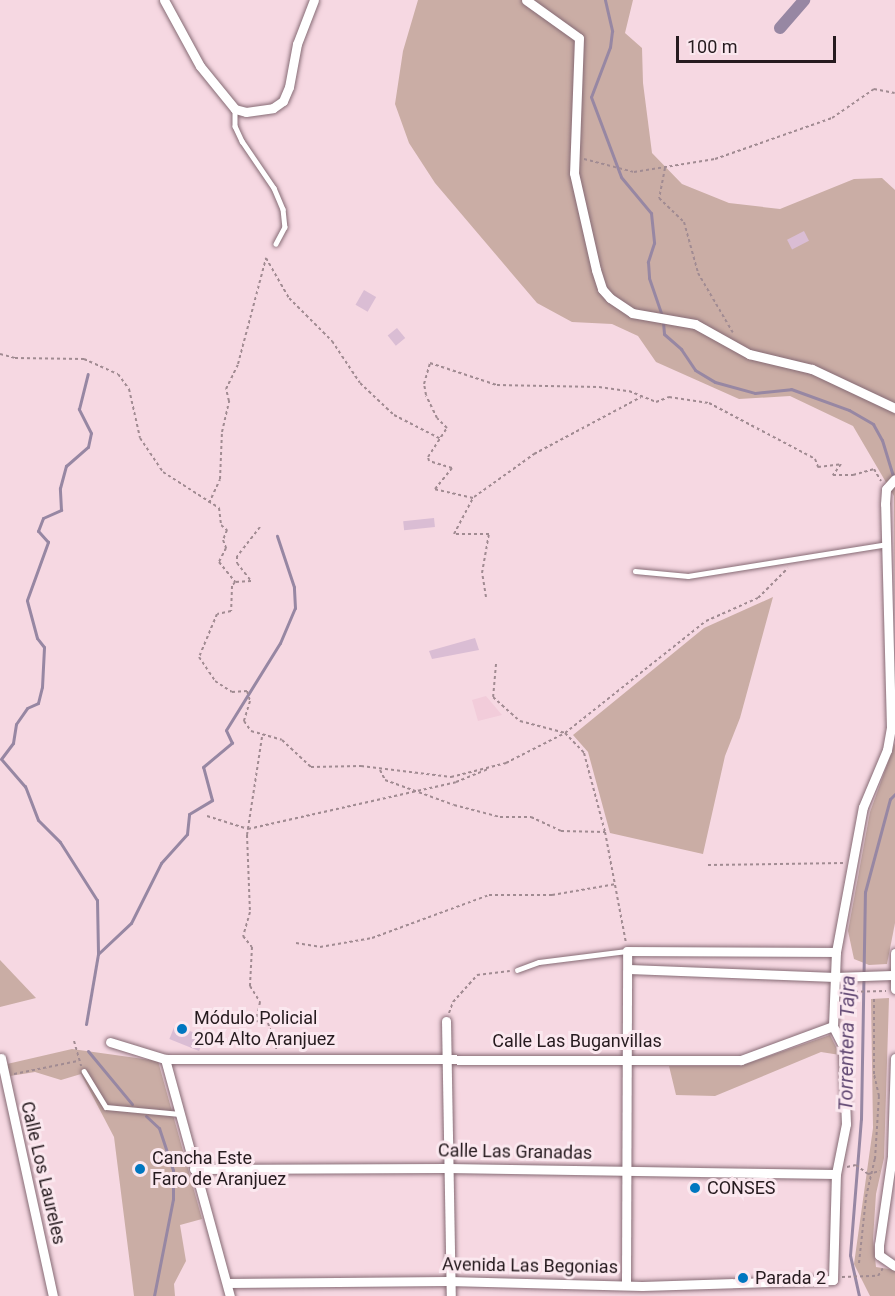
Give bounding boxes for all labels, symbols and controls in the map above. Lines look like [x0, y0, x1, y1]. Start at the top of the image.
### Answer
scale bar [679, 24, 840, 62]
text: 100 m [687, 36, 738, 57]
water label: Torrentera Tajra [834, 975, 860, 1111]
place label: Módulo Policial 204 Alto Aranjuez [194, 1008, 335, 1050]
marker: Módulo Policial 204 Alto Aranjuez [175, 1022, 189, 1036]
street label: Calle Las Buganvillas [492, 1030, 662, 1052]
street label: Calle Los Laureles [16, 1099, 70, 1247]
street label: Calle Las Granadas [438, 1140, 592, 1164]
place label: Cancha Este Faro de Aranjuez [152, 1148, 286, 1190]
marker: Cancha Este Faro de Aranjuez [133, 1162, 147, 1176]
place label: CONSES [707, 1177, 776, 1199]
marker: CONSES [688, 1181, 702, 1195]
street label: Avenida Las Begonias [442, 1254, 618, 1278]
place label: Parada 2 [755, 1267, 826, 1289]
marker: Parada 2 [736, 1271, 750, 1285]

